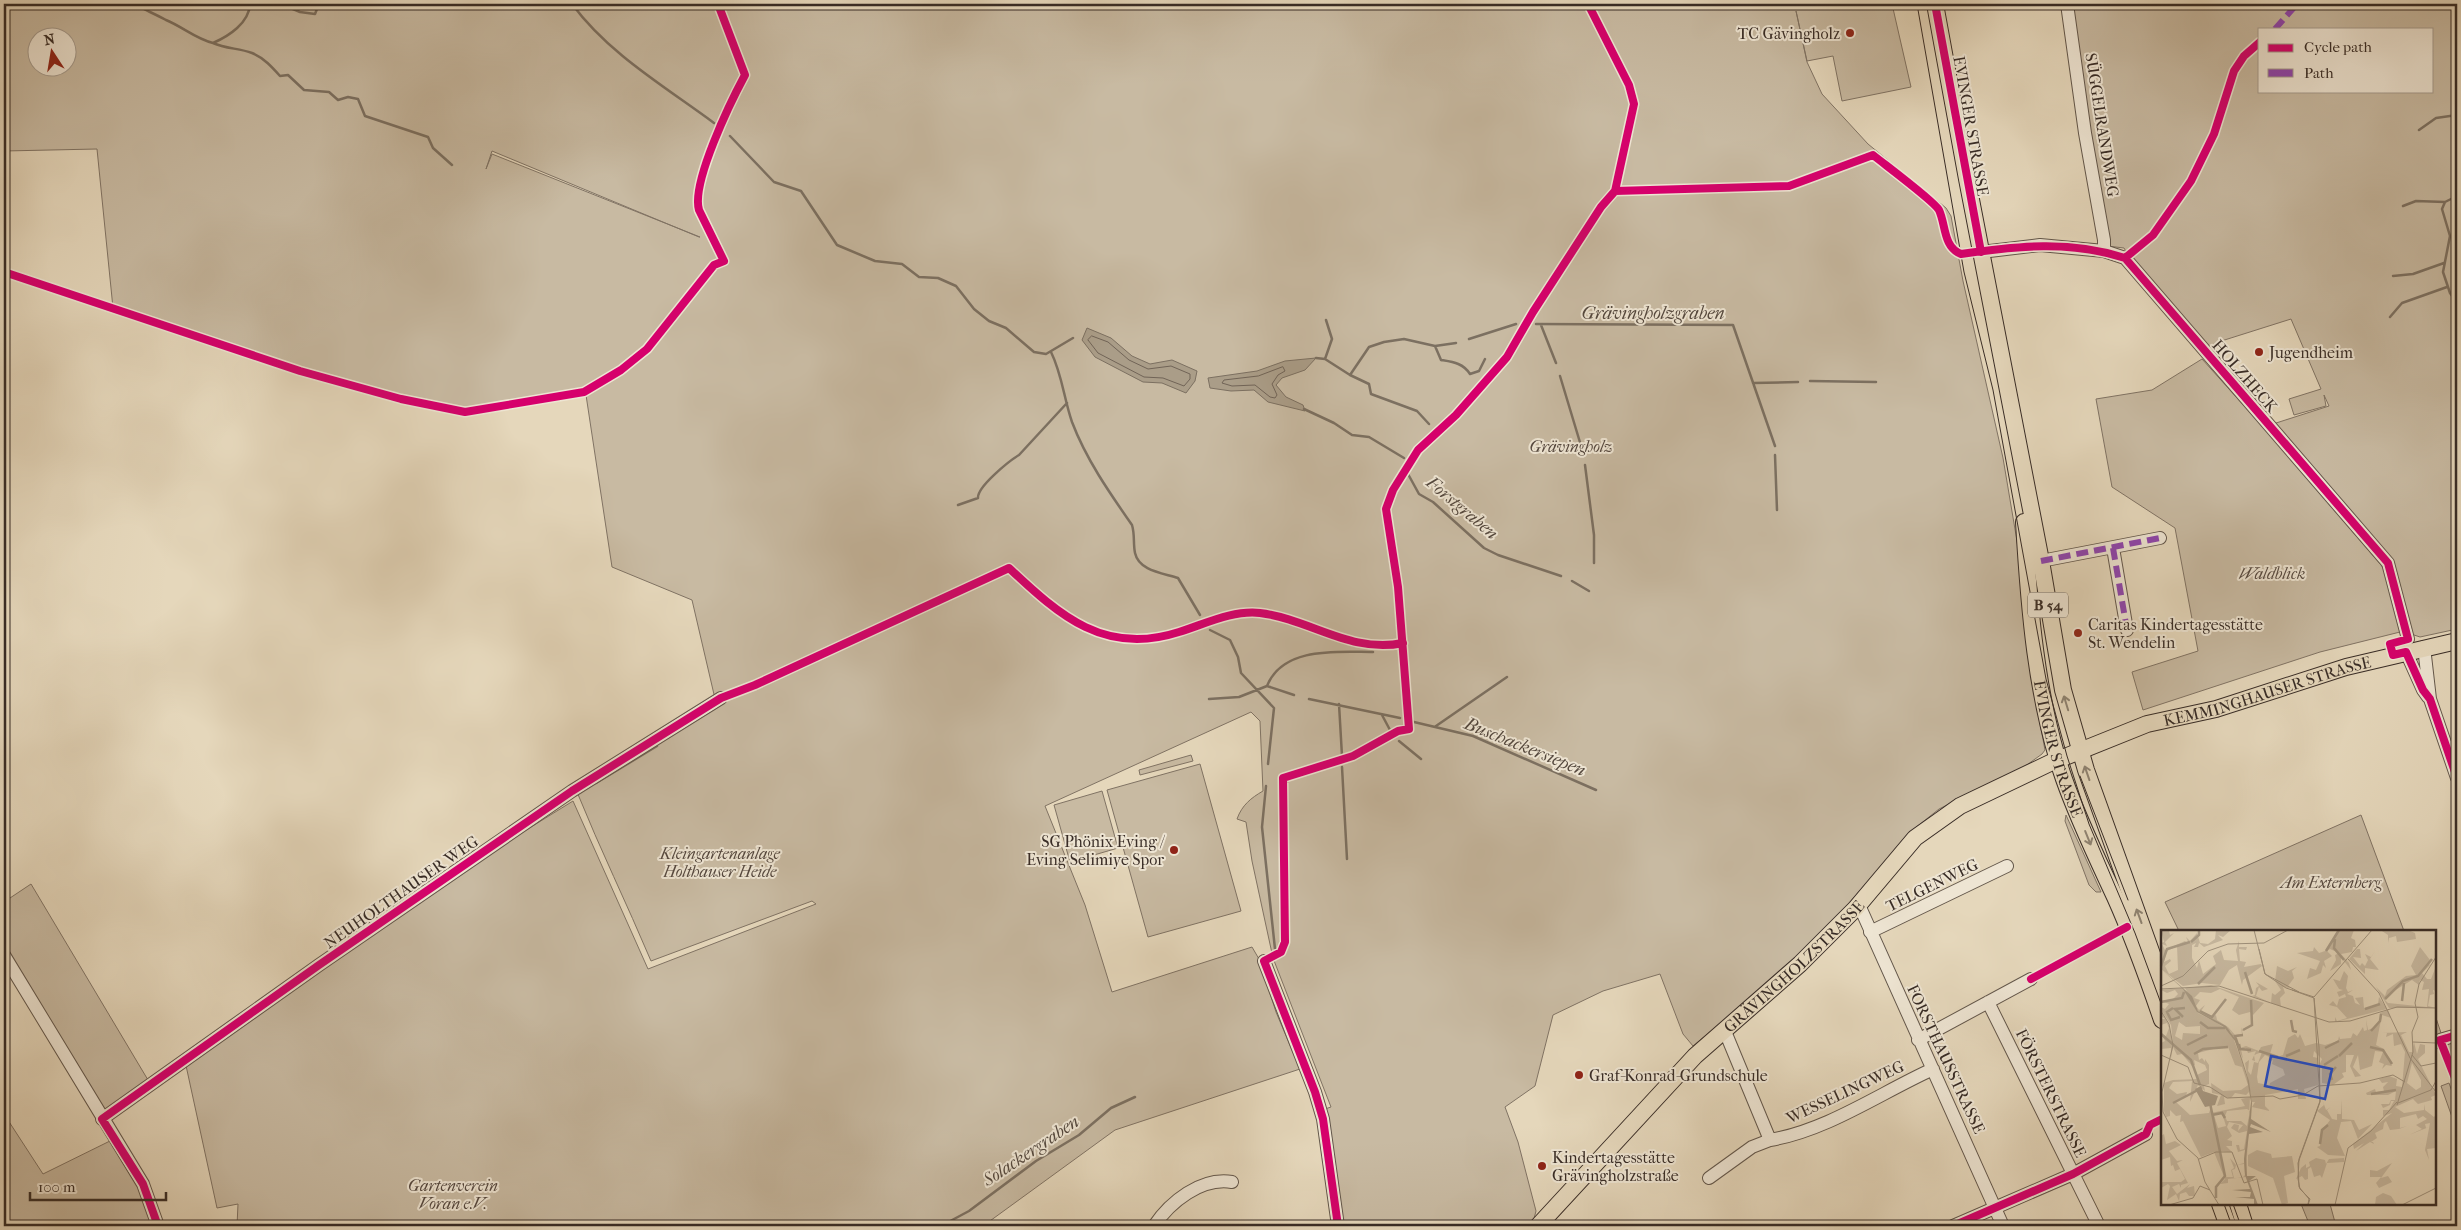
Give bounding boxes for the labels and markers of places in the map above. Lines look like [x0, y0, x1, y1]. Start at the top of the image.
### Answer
place label: TC Gävingholz [1738, 24, 1840, 43]
marker: TC Gävingholz [1844, 27, 1856, 39]
place label: Jugendheim [2267, 343, 2354, 362]
marker: Jugendheim [2253, 346, 2265, 358]
place label: Caritas Kindertagesstätte St. Wendelin [2088, 615, 2263, 652]
marker: Caritas Kindertagesstätte St. Wendelin [2072, 627, 2084, 639]
place label: SG Phönix Eving / Eving Selimiye Spor [1026, 832, 1166, 869]
marker: SG Phönix Eving / Eving Selimiye Spor [1168, 844, 1180, 856]
place label: Graf-Konrad-Grundschule [1589, 1066, 1768, 1085]
marker: Graf-Konrad-Grundschule [1573, 1069, 1585, 1081]
place label: Kindertagesstätte Grävingholzstraße [1552, 1148, 1679, 1185]
marker: Kindertagesstätte Grävingholzstraße [1536, 1160, 1548, 1172]

